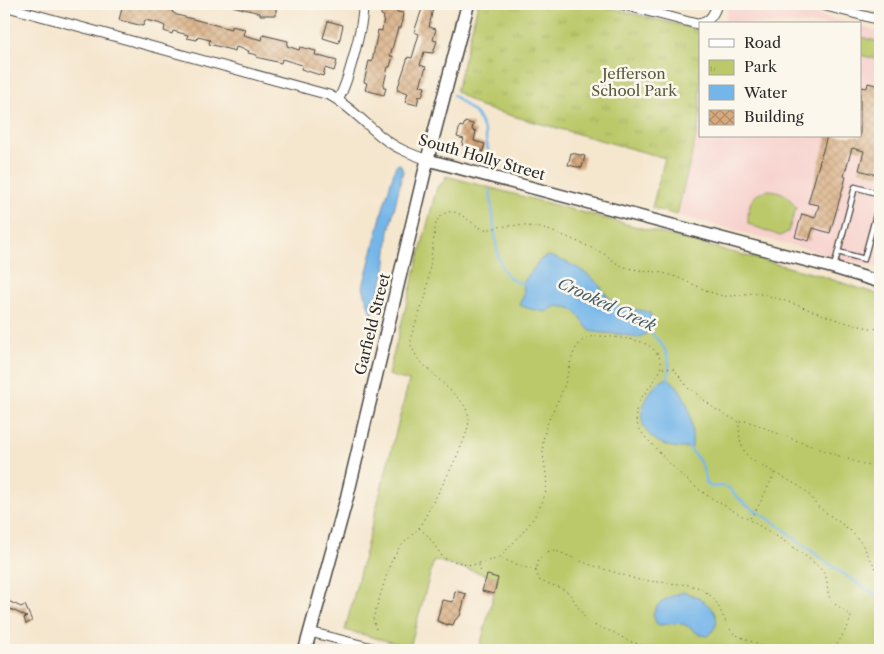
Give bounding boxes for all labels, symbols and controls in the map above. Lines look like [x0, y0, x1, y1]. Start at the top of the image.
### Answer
legend [699, 22, 862, 138]
text: Road [744, 33, 781, 52]
text: Park [744, 57, 778, 76]
park label: Jefferson School Park [591, 64, 678, 100]
text: Water [743, 83, 788, 102]
text: Building [744, 107, 804, 126]
street label: South Holly Street [416, 130, 548, 184]
street label: Garfield Street [350, 270, 394, 377]
water label: Crooked Creek [555, 273, 660, 336]

